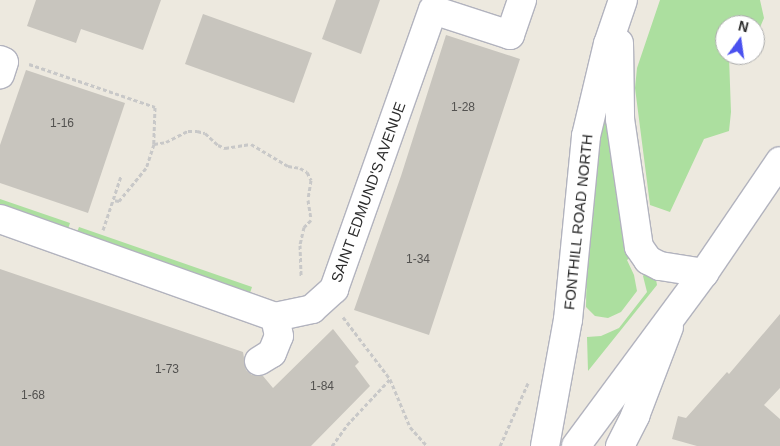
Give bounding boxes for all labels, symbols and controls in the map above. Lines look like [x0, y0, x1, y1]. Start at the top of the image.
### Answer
north arrow [715, 15, 765, 65]
text: N [737, 17, 750, 35]
street label: SAINT EDMUND'S AVENUE [327, 99, 409, 285]
house number: 1-28 [451, 101, 475, 115]
house number: 1-16 [50, 117, 74, 131]
street label: FONTHILL ROAD NORTH [560, 133, 596, 311]
house number: 1-34 [406, 253, 430, 267]
house number: 1-73 [155, 363, 179, 377]
house number: 1-84 [310, 380, 334, 394]
house number: 1-68 [21, 389, 45, 403]

